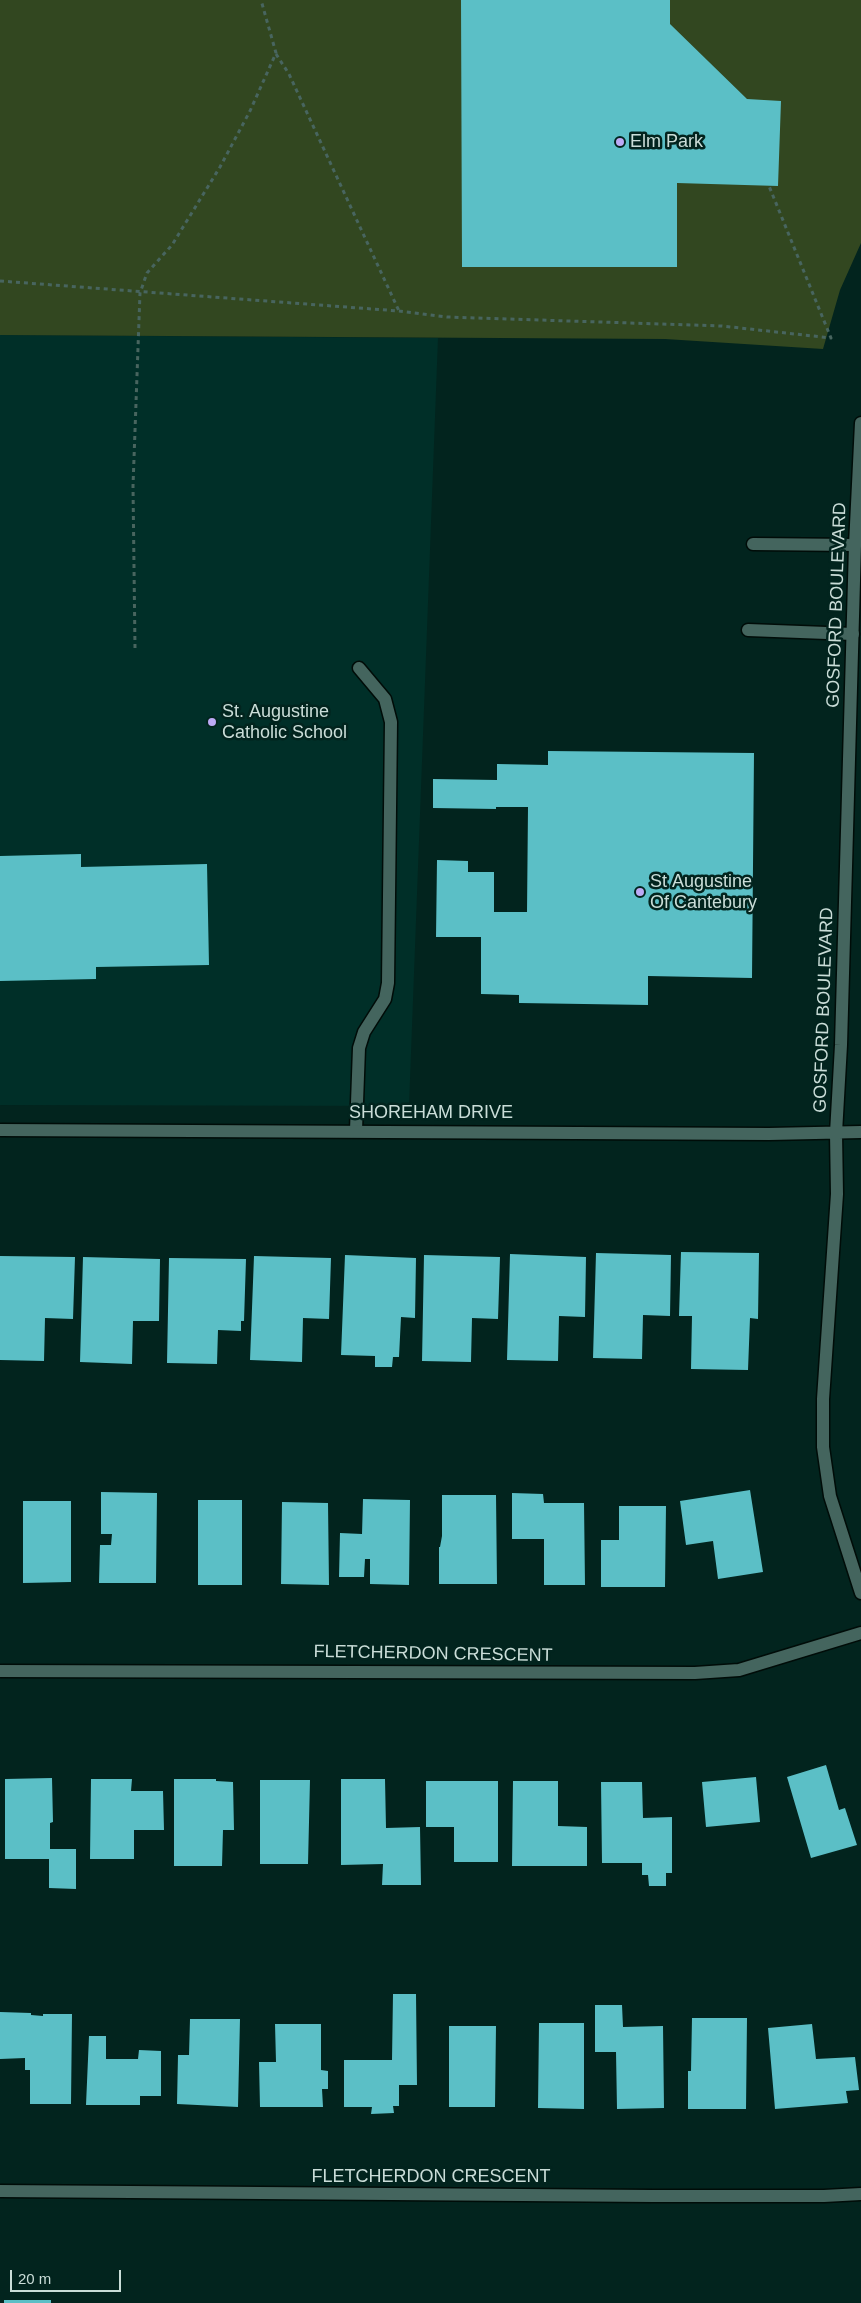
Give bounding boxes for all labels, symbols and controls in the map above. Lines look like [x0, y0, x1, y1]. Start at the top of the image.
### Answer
place label: Elm Park [630, 131, 703, 153]
marker: Elm Park [614, 136, 626, 148]
street label: GOSFORD BOULEVARD [823, 502, 851, 708]
place label: St. Augustine Catholic School [222, 701, 347, 744]
marker: St. Augustine Catholic School [206, 716, 218, 728]
place label: St Augustine Of Cantebury [650, 871, 757, 914]
marker: St Augustine Of Cantebury [634, 886, 646, 898]
street label: GOSFORD BOULEVARD [810, 907, 838, 1113]
street label: SHOREHAM DRIVE [349, 1102, 513, 1124]
street label: FLETCHERDON CRESCENT [313, 1641, 553, 1667]
street label: FLETCHERDON CRESCENT [311, 2166, 551, 2188]
scale bar [12, 2260, 124, 2292]
text: 20 m [18, 2270, 51, 2287]

